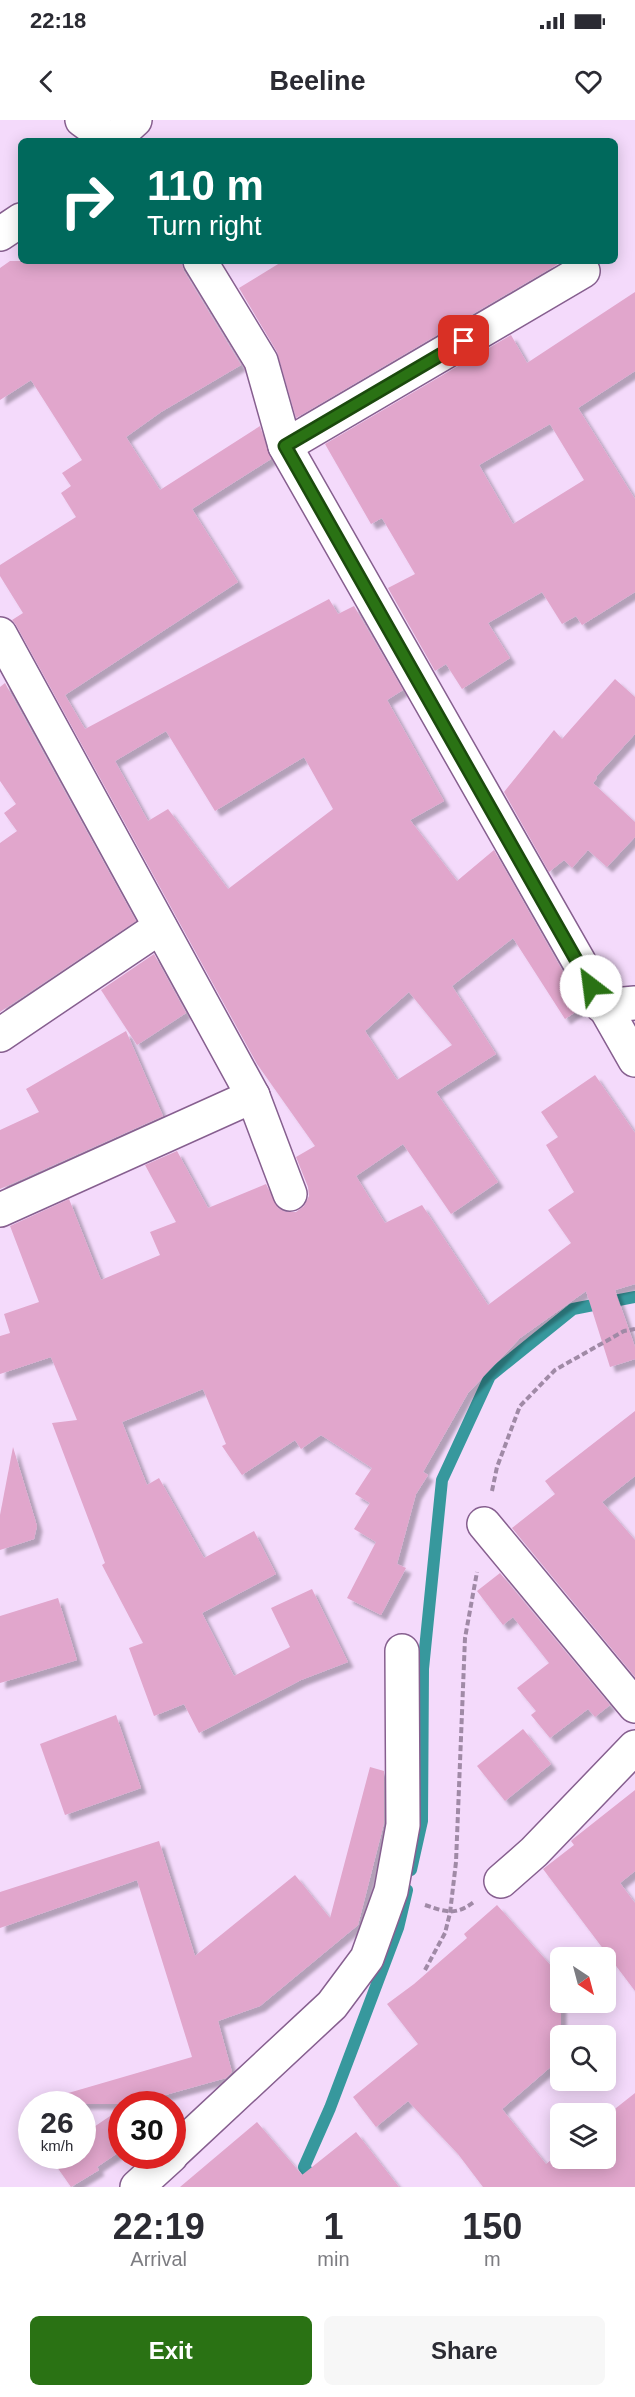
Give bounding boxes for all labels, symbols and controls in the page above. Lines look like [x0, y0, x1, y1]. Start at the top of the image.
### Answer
text: 22:18 [30, 8, 86, 33]
icon: back [30, 65, 63, 98]
icon: heart [572, 65, 605, 98]
text: Beeline [269, 66, 366, 96]
icon: right [48, 162, 126, 240]
text: 110 m [147, 162, 264, 209]
text: Turn right [147, 211, 262, 241]
pin [438, 315, 489, 366]
icon: arrive [447, 324, 480, 357]
position arrow [559, 954, 623, 1018]
north arrow [550, 1947, 616, 2013]
map controls [550, 1947, 616, 2169]
button: search [550, 2025, 616, 2091]
speed limit sign: 30 [108, 2091, 186, 2169]
button: layers [550, 2103, 616, 2169]
text: 26 [40, 2106, 74, 2139]
text: km/h [41, 2137, 73, 2154]
text: 22:19 [113, 2206, 205, 2247]
text: 1 [323, 2206, 343, 2247]
text: 150 [462, 2206, 522, 2247]
text: Arrival [130, 2248, 187, 2270]
text: min [317, 2248, 350, 2270]
text: m [484, 2248, 501, 2270]
button: Exit [30, 2316, 312, 2385]
button: Share [324, 2316, 605, 2385]

